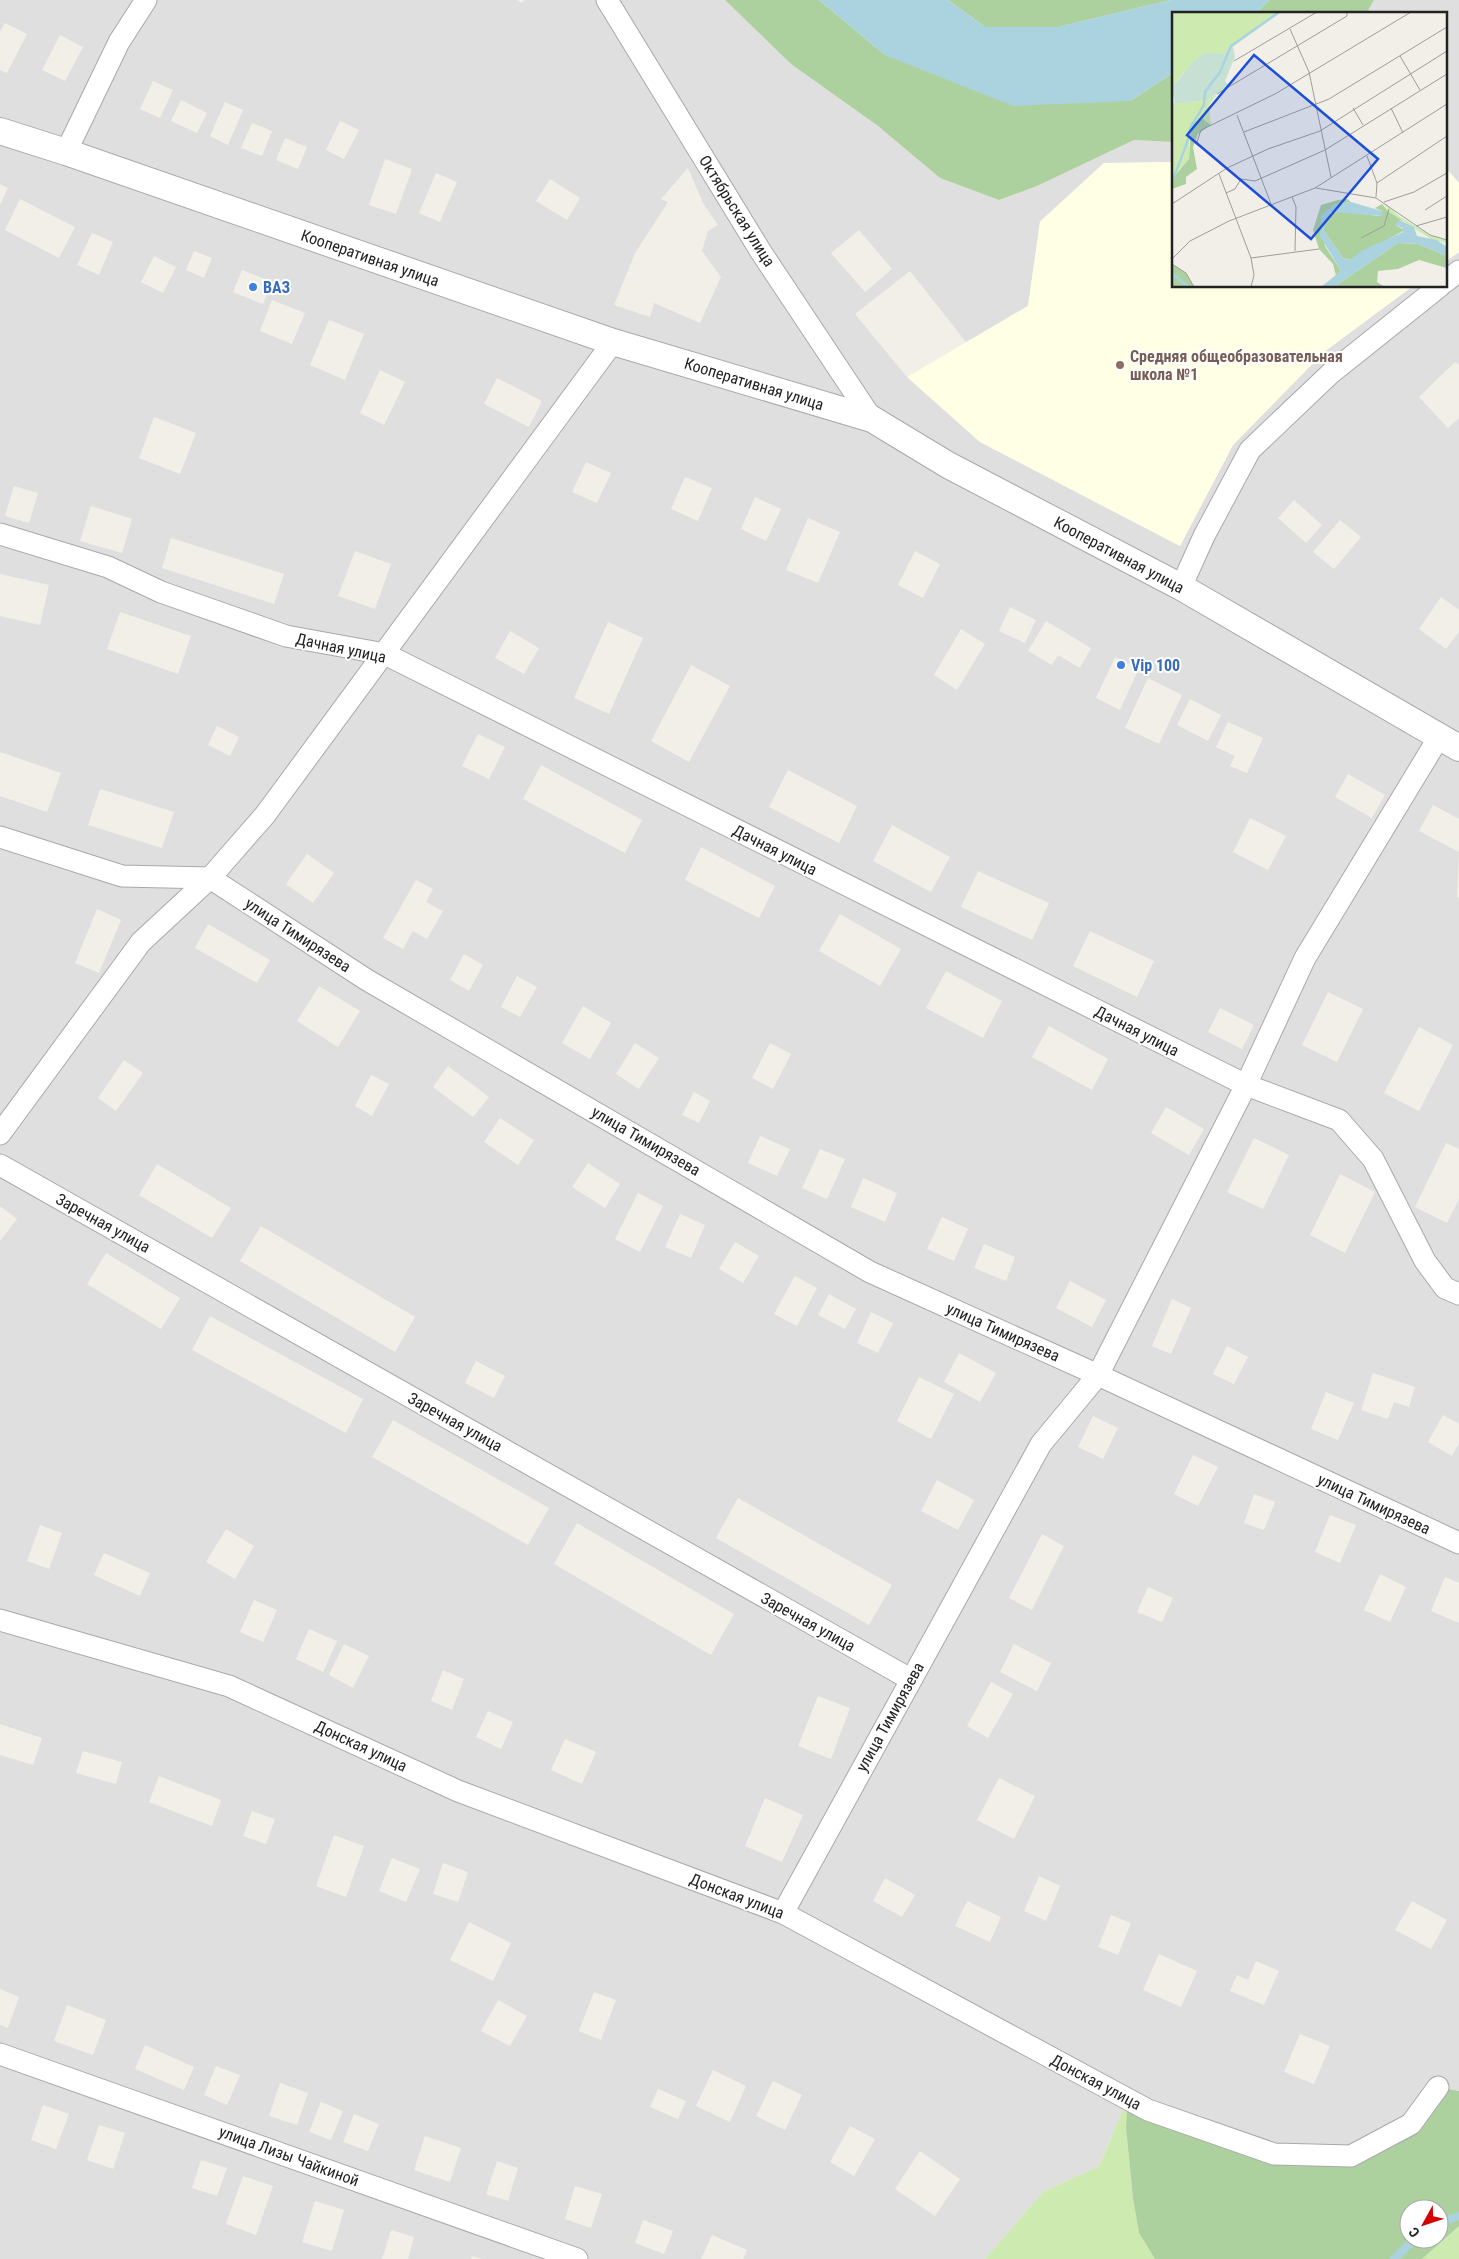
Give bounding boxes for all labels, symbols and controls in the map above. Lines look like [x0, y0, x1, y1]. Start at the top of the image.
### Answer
inset map [1172, 12, 1446, 288]
street label: Октябрьская улица [695, 152, 779, 270]
street label: Кооперативная улица [298, 225, 442, 291]
place label: ВАЗ [263, 278, 290, 297]
marker: ВАЗ [247, 281, 259, 293]
place label: Средняя общеобразовательная школа №1 [1130, 347, 1343, 384]
street label: Кооперативная улица [682, 354, 826, 414]
marker: Средняя общеобразовательная школа №1 [1114, 359, 1126, 371]
street label: Кооперативная улица [1051, 513, 1187, 597]
street label: Дачная улица [294, 629, 388, 667]
place label: Vip 100 [1131, 656, 1180, 675]
marker: Vip 100 [1115, 659, 1127, 671]
street label: Дачная улица [730, 821, 820, 879]
street label: улица Тимирязева [242, 894, 354, 976]
street label: Дачная улица [1092, 1002, 1182, 1060]
street label: улица Тимирязева [588, 1102, 704, 1180]
street label: Заречная улица [53, 1189, 153, 1257]
street label: улица Тимирязева [943, 1298, 1063, 1366]
street label: Заречная улица [405, 1388, 505, 1456]
street label: улица Тимирязева [1315, 1470, 1433, 1538]
street label: Заречная улица [758, 1588, 858, 1656]
street label: улица Тимирязева [852, 1659, 928, 1775]
street label: Донская улица [312, 1716, 410, 1776]
street label: Донская улица [687, 1869, 787, 1923]
street label: Донская улица [1048, 2050, 1144, 2114]
street label: улица Лизы Чайкиной [216, 2122, 362, 2190]
north arrow [1399, 2199, 1449, 2249]
text: С [1405, 2224, 1423, 2241]

